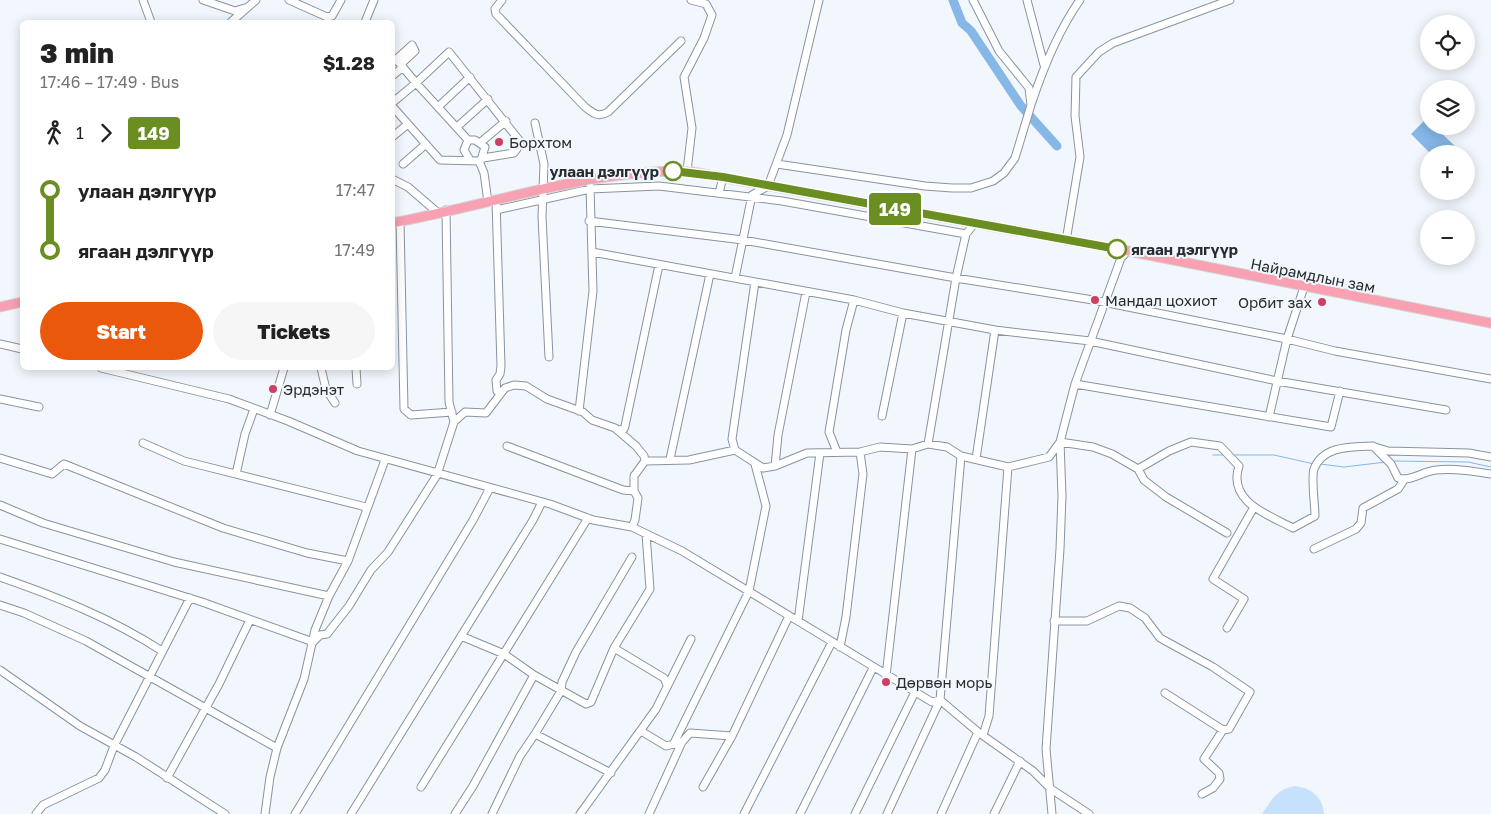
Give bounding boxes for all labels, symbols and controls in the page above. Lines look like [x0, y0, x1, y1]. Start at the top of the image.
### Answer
map controls [1420, 15, 1475, 265]
button: locate [1420, 15, 1475, 70]
text: 3 min [40, 36, 114, 69]
text: $1.28 [323, 51, 375, 74]
text: 17:46 – 17:49 · Bus [40, 72, 179, 92]
button: layers [1420, 80, 1475, 135]
icon: walk [40, 119, 68, 147]
icon: forward [92, 119, 120, 147]
text: 149 [138, 122, 170, 144]
text: 1 [76, 123, 84, 143]
place label: Борхтом [509, 133, 572, 151]
marker: Борхтом [493, 136, 505, 148]
button: + [1420, 145, 1475, 200]
marker: улаан дэлгүүр [663, 161, 683, 181]
place label: улаан дэлгүүр [550, 162, 659, 180]
text: улаан дэлгүүр [78, 179, 217, 202]
text: 17:47 [336, 180, 375, 200]
line badge: 149 [866, 193, 924, 225]
text: 149 [879, 198, 911, 220]
button: − [1420, 210, 1475, 265]
text: ягаан дэлгүүр [78, 239, 214, 262]
marker: ягаан дэлгүүр [1107, 239, 1127, 259]
text: 17:49 [335, 240, 375, 260]
place label: ягаан дэлгүүр [1131, 240, 1238, 258]
street label: Найрамдлын зам [1249, 254, 1377, 296]
place label: Мандал цохиот [1105, 291, 1218, 309]
place label: Орбит зах [1238, 293, 1312, 311]
marker: Мандал цохиот [1089, 294, 1101, 306]
marker: Орбит зах [1316, 296, 1328, 308]
button: Start [40, 302, 203, 360]
button: Tickets [213, 302, 375, 360]
place label: Эрдэнэт [283, 380, 345, 398]
marker: Эрдэнэт [267, 383, 279, 395]
place label: Дөрвөн морь [896, 673, 992, 691]
marker: Дөрвөн морь [880, 676, 892, 688]

